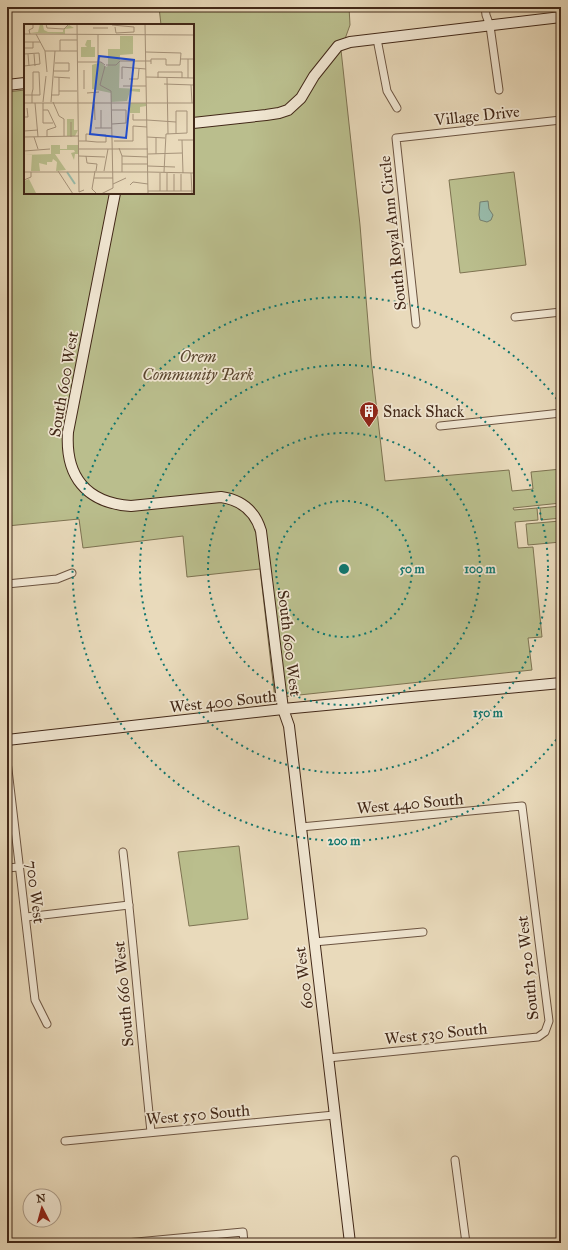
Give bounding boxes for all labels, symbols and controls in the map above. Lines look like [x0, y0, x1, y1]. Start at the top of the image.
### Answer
inset map [24, 24, 194, 194]
street label: Village Drive [433, 102, 521, 131]
street label: South Royal Ann Circle [375, 154, 410, 311]
street label: South 600 West [45, 329, 82, 438]
park label: Orem Community Park [142, 347, 254, 384]
building icon: Snack Shack [358, 400, 380, 428]
place label: Snack Shack [383, 402, 465, 421]
centre of rings [337, 562, 351, 576]
text: 50 m [399, 562, 426, 576]
text: 100 m [464, 562, 497, 576]
street label: South 600 West [274, 589, 305, 698]
street label: West 400 South [169, 686, 278, 717]
text: 150 m [473, 706, 504, 720]
street label: West 440 South [356, 789, 464, 818]
text: 200 m [328, 834, 361, 848]
street label: 700 West [22, 859, 49, 925]
street label: South 520 West [513, 915, 542, 1021]
street label: South 660 West [109, 940, 138, 1047]
street label: 600 West [290, 945, 317, 1010]
street label: West 530 South [384, 1019, 488, 1048]
street label: West 550 South [145, 1100, 251, 1129]
north arrow [22, 1188, 62, 1228]
text: N [36, 1192, 47, 1206]

